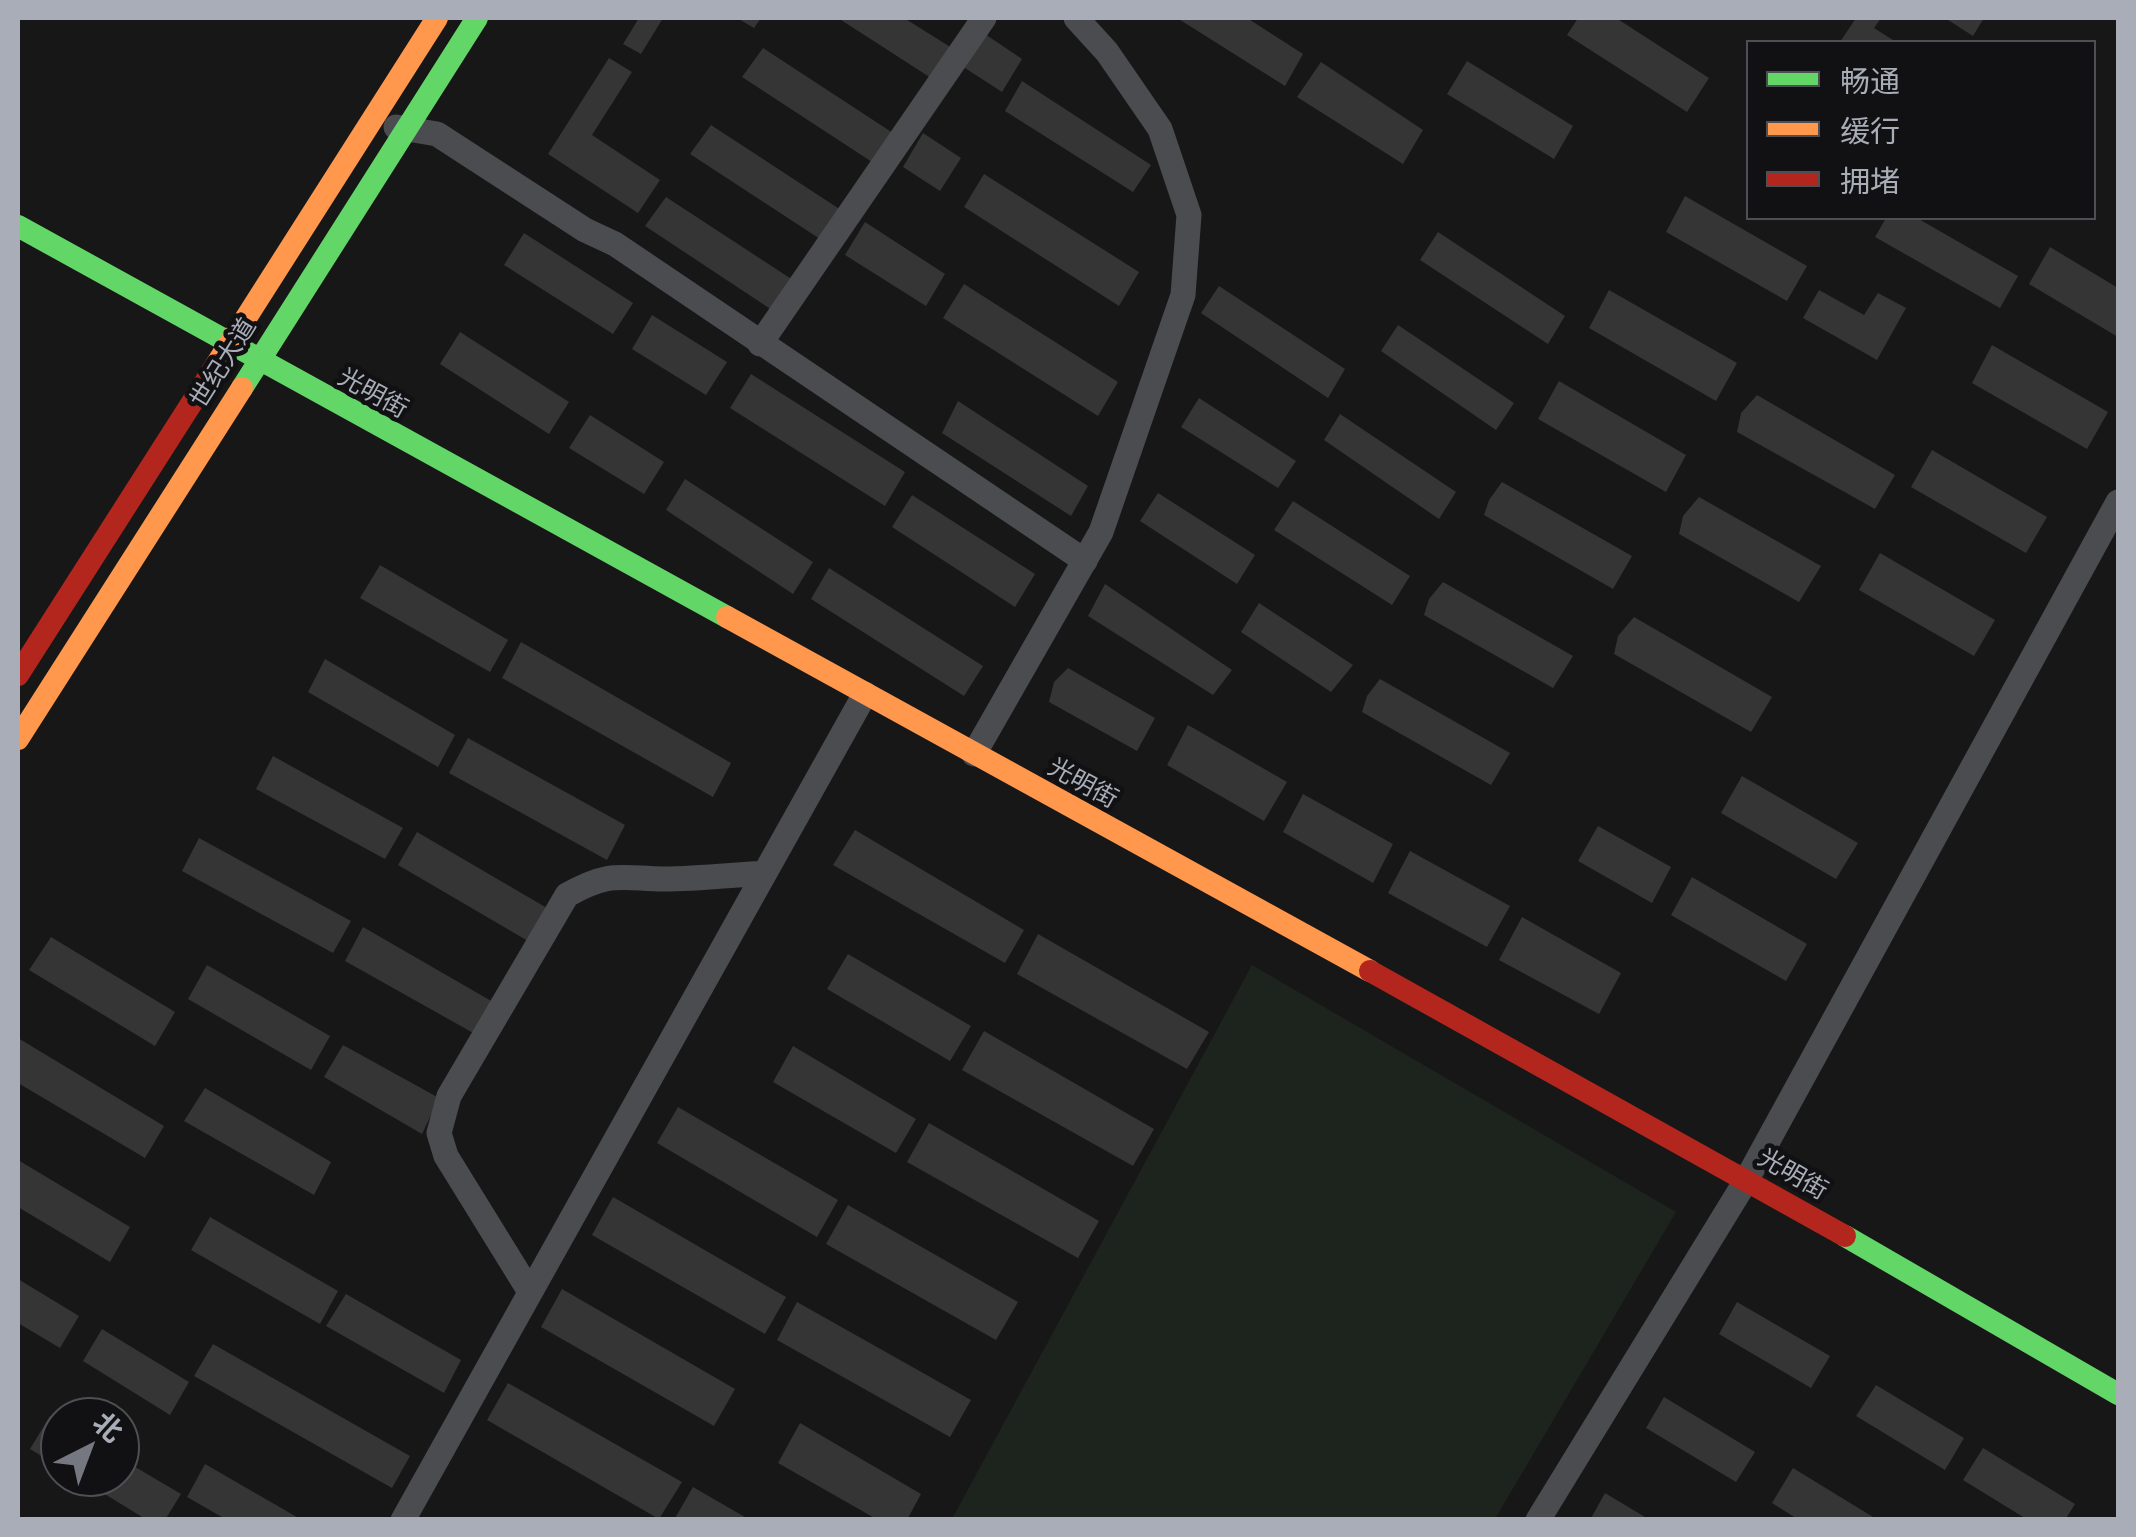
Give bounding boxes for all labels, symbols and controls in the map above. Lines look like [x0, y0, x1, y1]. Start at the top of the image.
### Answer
legend [1746, 40, 2096, 220]
text: 畅通 [1840, 62, 1900, 98]
text: 缓行 [1840, 112, 1900, 148]
text: 拥堵 [1840, 162, 1900, 198]
street label: 世纪大道 [184, 313, 262, 413]
street label: 光明街 [333, 362, 413, 424]
street label: 光明街 [1043, 752, 1123, 814]
street label: 光明街 [1753, 1142, 1833, 1206]
north arrow [40, 1397, 140, 1497]
text: 北 [87, 1404, 131, 1448]

